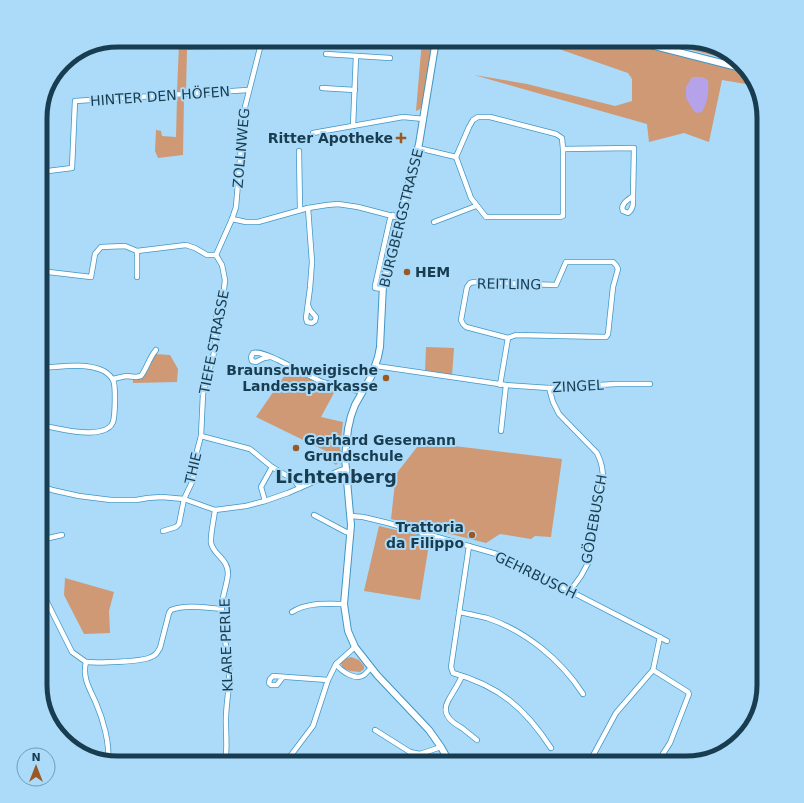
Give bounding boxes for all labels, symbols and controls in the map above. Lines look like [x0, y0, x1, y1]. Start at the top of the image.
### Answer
street label: HINTER DEN HÖFEN [89, 82, 230, 109]
street label: ZOLLNWEG [230, 107, 252, 189]
place label: Ritter Apotheke [268, 130, 393, 146]
marker: Ritter Apotheke [396, 133, 406, 143]
street label: BURGBERGSTRASSE [376, 147, 426, 289]
place label: HEM [415, 264, 450, 280]
marker: HEM [402, 267, 412, 277]
street label: REITLING [477, 275, 541, 293]
street label: TIEFE STRASSE [196, 289, 232, 396]
place label: Braunschweigische Landessparkasse [226, 362, 378, 394]
marker: Braunschweigische Landessparkasse [381, 373, 391, 383]
street label: ZINGEL [552, 377, 604, 395]
place label: Gerhard Gesemann Grundschule [304, 432, 456, 464]
marker: Gerhard Gesemann Grundschule [291, 443, 301, 453]
street label: THIE [181, 451, 204, 486]
district label: Lichtenberg [275, 466, 397, 487]
street label: GÖDEBUSCH [577, 473, 610, 565]
place label: Trattoria da Filippo [386, 519, 464, 551]
marker: Trattoria da Filippo [467, 530, 477, 540]
street label: GEHRBUSCH [492, 548, 580, 602]
street label: KLARE PERLE [216, 598, 236, 692]
north arrow [16, 747, 56, 787]
text: N [31, 751, 41, 764]

